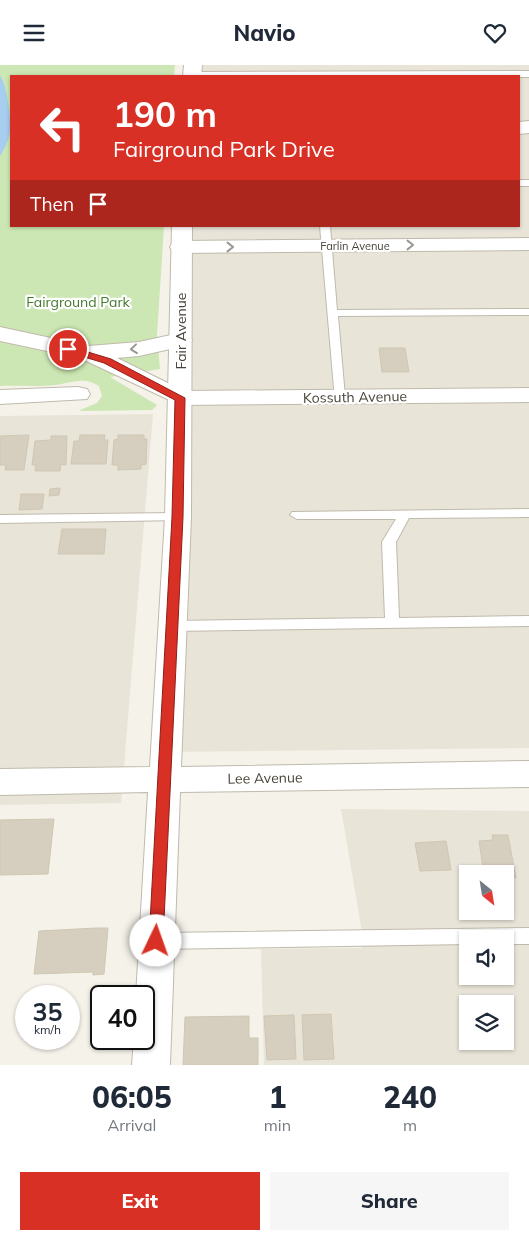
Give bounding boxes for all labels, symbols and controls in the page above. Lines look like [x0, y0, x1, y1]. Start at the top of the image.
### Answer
icon: menu [20, 19, 48, 47]
text: Navio [234, 19, 295, 47]
icon: heart [481, 19, 509, 47]
text: 190 m [113, 92, 217, 136]
icon: left [30, 95, 95, 160]
text: Fairground Park Drive [113, 135, 335, 163]
icon: arrive [84, 190, 112, 218]
text: Then [30, 192, 74, 216]
street label: Farlin Avenue [320, 239, 390, 253]
one-way arrow [406, 240, 414, 250]
one-way arrow [226, 241, 234, 252]
park label: Fairground Park [26, 293, 131, 311]
street label: Fair Avenue [172, 293, 190, 369]
pin [47, 328, 89, 370]
icon: arrive [54, 335, 82, 363]
one-way arrow [130, 343, 138, 354]
street label: Kossuth Avenue [303, 387, 407, 407]
street label: Lee Avenue [227, 768, 303, 788]
north arrow [459, 865, 514, 920]
map controls [459, 865, 514, 1050]
position arrow [129, 914, 181, 966]
button: sound [459, 930, 514, 985]
speed limit sign: 40 [90, 985, 155, 1050]
button: layers [459, 995, 514, 1050]
text: 35 [32, 996, 63, 1027]
text: km/h [34, 1022, 61, 1037]
text: 06:05 [92, 1078, 172, 1116]
text: 1 [268, 1078, 286, 1116]
text: 240 [383, 1078, 437, 1116]
text: Arrival [107, 1115, 156, 1135]
text: min [264, 1115, 291, 1135]
text: m [403, 1115, 417, 1135]
button: Exit [20, 1172, 260, 1230]
button: Share [270, 1172, 509, 1230]

